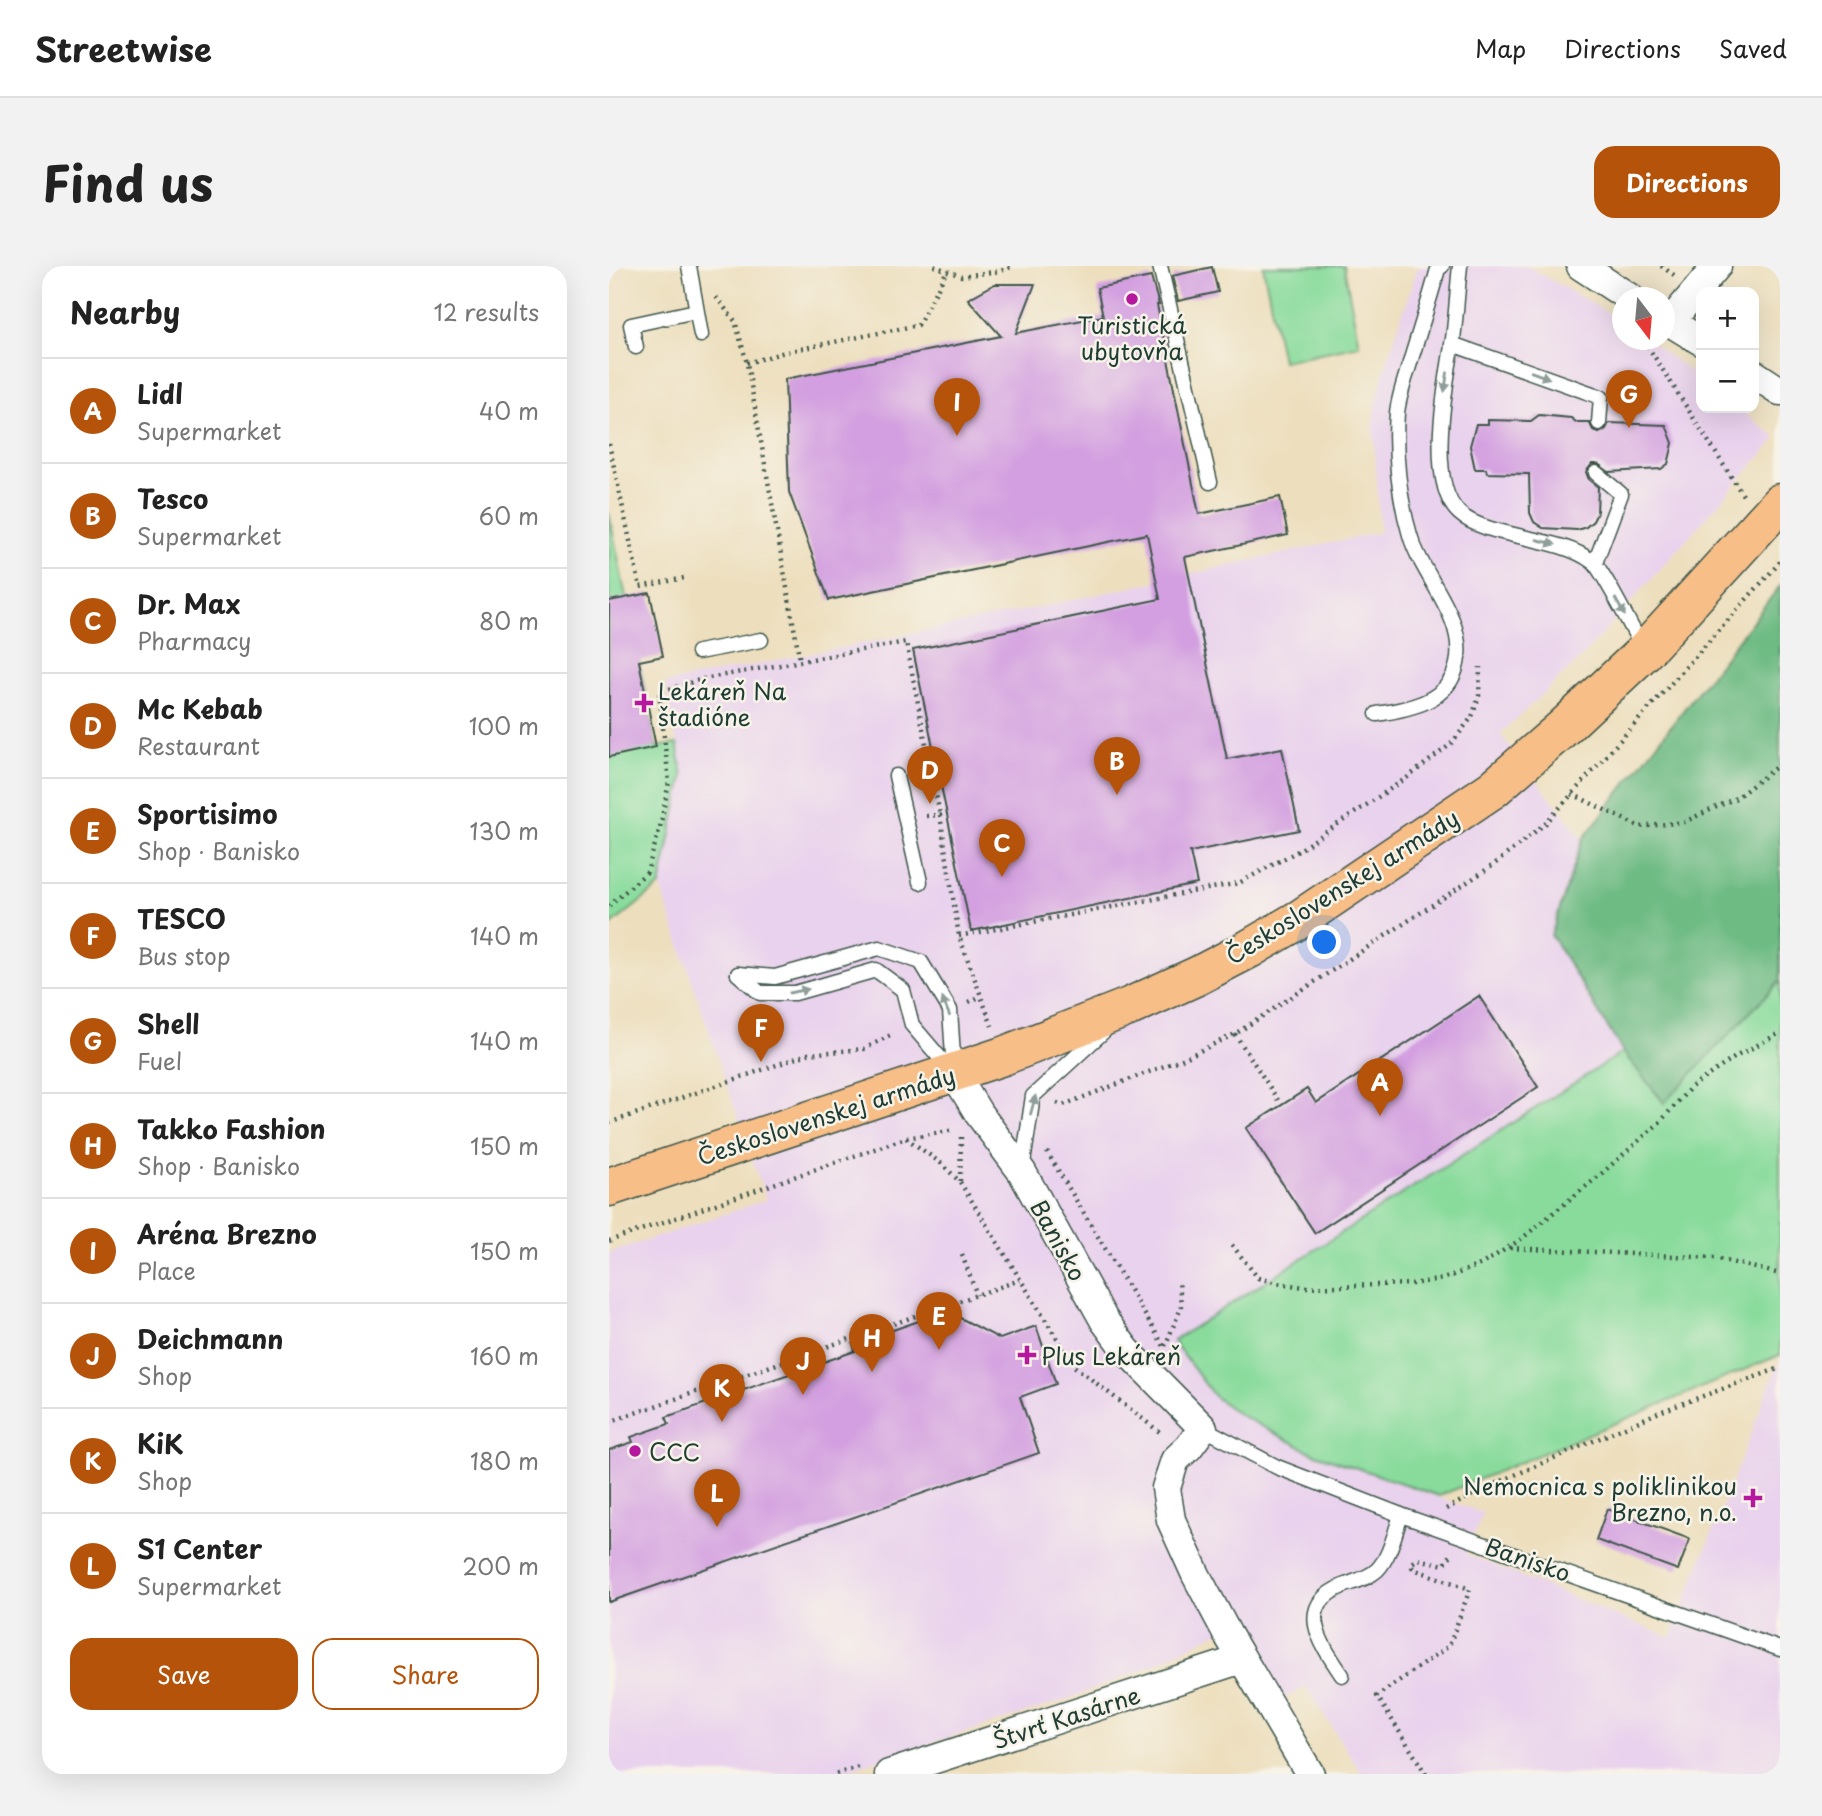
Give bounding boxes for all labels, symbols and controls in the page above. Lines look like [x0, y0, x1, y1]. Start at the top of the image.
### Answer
text: Streetwise [35, 23, 212, 73]
text: Map [1475, 30, 1526, 66]
text: Directions [1564, 30, 1681, 66]
text: Saved [1719, 30, 1787, 66]
text: Find us [42, 145, 213, 219]
button: Directions [1594, 146, 1780, 218]
north arrow [1612, 287, 1675, 350]
map controls [1696, 287, 1759, 413]
button: + [1696, 287, 1759, 350]
text: Nearby [70, 289, 180, 334]
marker: Turistická ubytovňa [1124, 291, 1140, 307]
text: 12 results [433, 294, 539, 329]
place label: Turistická ubytovňa [1077, 307, 1187, 368]
button: − [1696, 350, 1759, 413]
one-way arrow [1529, 370, 1550, 381]
pin: G [1606, 370, 1652, 428]
one-way arrow [1440, 371, 1451, 393]
text: Lidl [137, 374, 183, 413]
pin: I [934, 378, 980, 436]
text: A [84, 393, 102, 428]
text: 40 m [479, 393, 539, 428]
text: Supermarket [137, 413, 281, 448]
text: Tesco [137, 479, 208, 518]
text: B [85, 498, 101, 533]
text: 60 m [479, 498, 539, 533]
text: Supermarket [137, 518, 281, 553]
one-way arrow [1535, 537, 1557, 548]
text: Dr. Max [137, 584, 240, 623]
one-way arrow [1614, 598, 1626, 617]
text: C [84, 603, 102, 638]
text: 80 m [479, 603, 539, 638]
text: Pharmacy [137, 623, 251, 658]
place label: Lekáreň Na štadióne [658, 673, 787, 734]
text: Mc Kebab [137, 689, 263, 728]
marker: Lekáreň Na štadióne [636, 695, 652, 711]
text: D [84, 708, 102, 743]
text: 100 m [469, 708, 539, 743]
text: Restaurant [137, 728, 260, 763]
pin: B [1094, 737, 1140, 795]
pin: D [907, 746, 953, 804]
text: Sportisimo [137, 794, 277, 833]
street label: Československej armády [1219, 800, 1465, 972]
text: E [86, 813, 100, 848]
text: 130 m [469, 813, 539, 848]
pin: C [979, 819, 1025, 877]
text: Shop · Banisko [137, 833, 300, 868]
text: TESCO [137, 899, 226, 938]
text: F [86, 918, 100, 953]
text: 140 m [470, 918, 539, 953]
your location [1307, 925, 1341, 959]
text: Bus stop [137, 938, 231, 973]
one-way arrow [788, 985, 810, 996]
one-way arrow [941, 996, 952, 1017]
text: Shell [137, 1004, 200, 1043]
pin: F [738, 1004, 784, 1062]
text: G [84, 1023, 102, 1058]
text: 140 m [470, 1023, 539, 1058]
text: Fuel [137, 1043, 182, 1078]
street label: Československej armády [693, 1057, 959, 1173]
pin: A [1357, 1058, 1403, 1116]
one-way arrow [1028, 1093, 1039, 1115]
text: Takko Fashion [137, 1109, 326, 1148]
text: H [84, 1128, 102, 1163]
text: 150 m [470, 1128, 539, 1163]
text: Shop · Banisko [137, 1148, 300, 1183]
street label: Banisko [1022, 1193, 1096, 1287]
text: Aréna Brezno [137, 1214, 317, 1253]
text: I [89, 1233, 97, 1268]
text: 150 m [470, 1233, 539, 1268]
text: Place [137, 1253, 196, 1288]
pin: E [916, 1292, 962, 1350]
pin: H [849, 1314, 895, 1372]
text: Deichmann [137, 1319, 283, 1358]
pin: J [780, 1337, 826, 1395]
text: J [86, 1338, 100, 1373]
text: 160 m [470, 1338, 539, 1373]
place label: Plus Lekáreň [1041, 1338, 1181, 1373]
marker: Plus Lekáreň [1019, 1347, 1035, 1363]
text: Shop [137, 1358, 192, 1393]
pin: K [699, 1364, 745, 1422]
text: KiK [137, 1424, 183, 1463]
place label: CCC [649, 1434, 700, 1469]
text: K [85, 1443, 101, 1478]
text: 180 m [470, 1443, 539, 1478]
marker: CCC [627, 1443, 643, 1459]
text: Shop [137, 1463, 192, 1498]
place label: Nemocnica s poliklinikou Brezno, n.o. [1463, 1468, 1737, 1529]
pin: L [694, 1469, 740, 1527]
marker: Nemocnica s poliklinikou Brezno, n.o. [1743, 1488, 1763, 1508]
street label: Banisko [1481, 1528, 1575, 1590]
text: S1 Center [137, 1529, 262, 1568]
text: L [86, 1548, 100, 1583]
text: 200 m [462, 1548, 539, 1583]
text: Supermarket [137, 1568, 281, 1603]
button: Save [70, 1638, 298, 1710]
button: Share [312, 1638, 539, 1710]
street label: Štvrť Kasárne [988, 1677, 1144, 1757]

